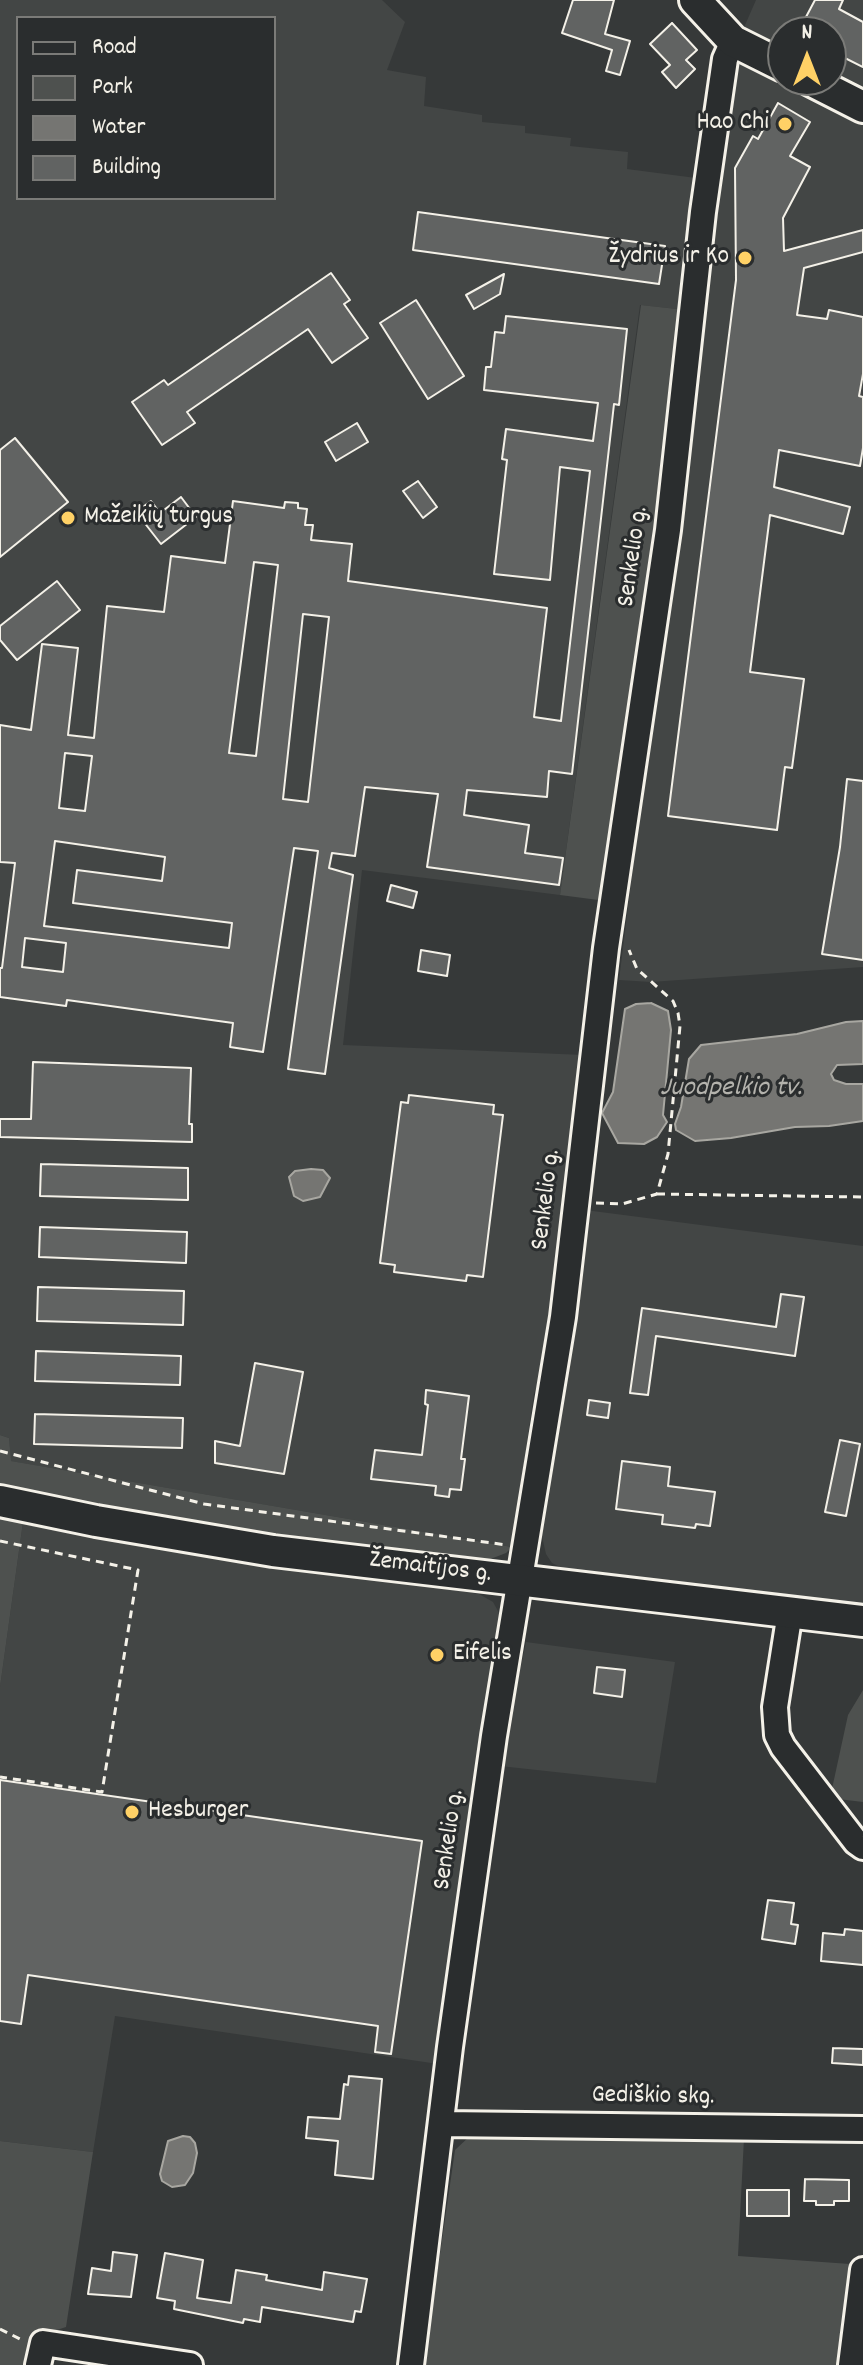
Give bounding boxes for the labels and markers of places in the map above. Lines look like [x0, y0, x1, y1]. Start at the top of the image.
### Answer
place label: Hao Chi [696, 108, 769, 140]
marker: Hao Chi [776, 115, 794, 133]
place label: Žydrius ir Ko [608, 242, 729, 274]
marker: Žydrius ir Ko [736, 249, 754, 267]
place label: Mažeikių turgus [84, 502, 233, 534]
marker: Mažeikių turgus [59, 509, 77, 527]
place label: Eifelis [453, 1639, 512, 1671]
marker: Eifelis [428, 1646, 446, 1664]
place label: Hesburger [148, 1796, 248, 1828]
marker: Hesburger [123, 1803, 141, 1821]

